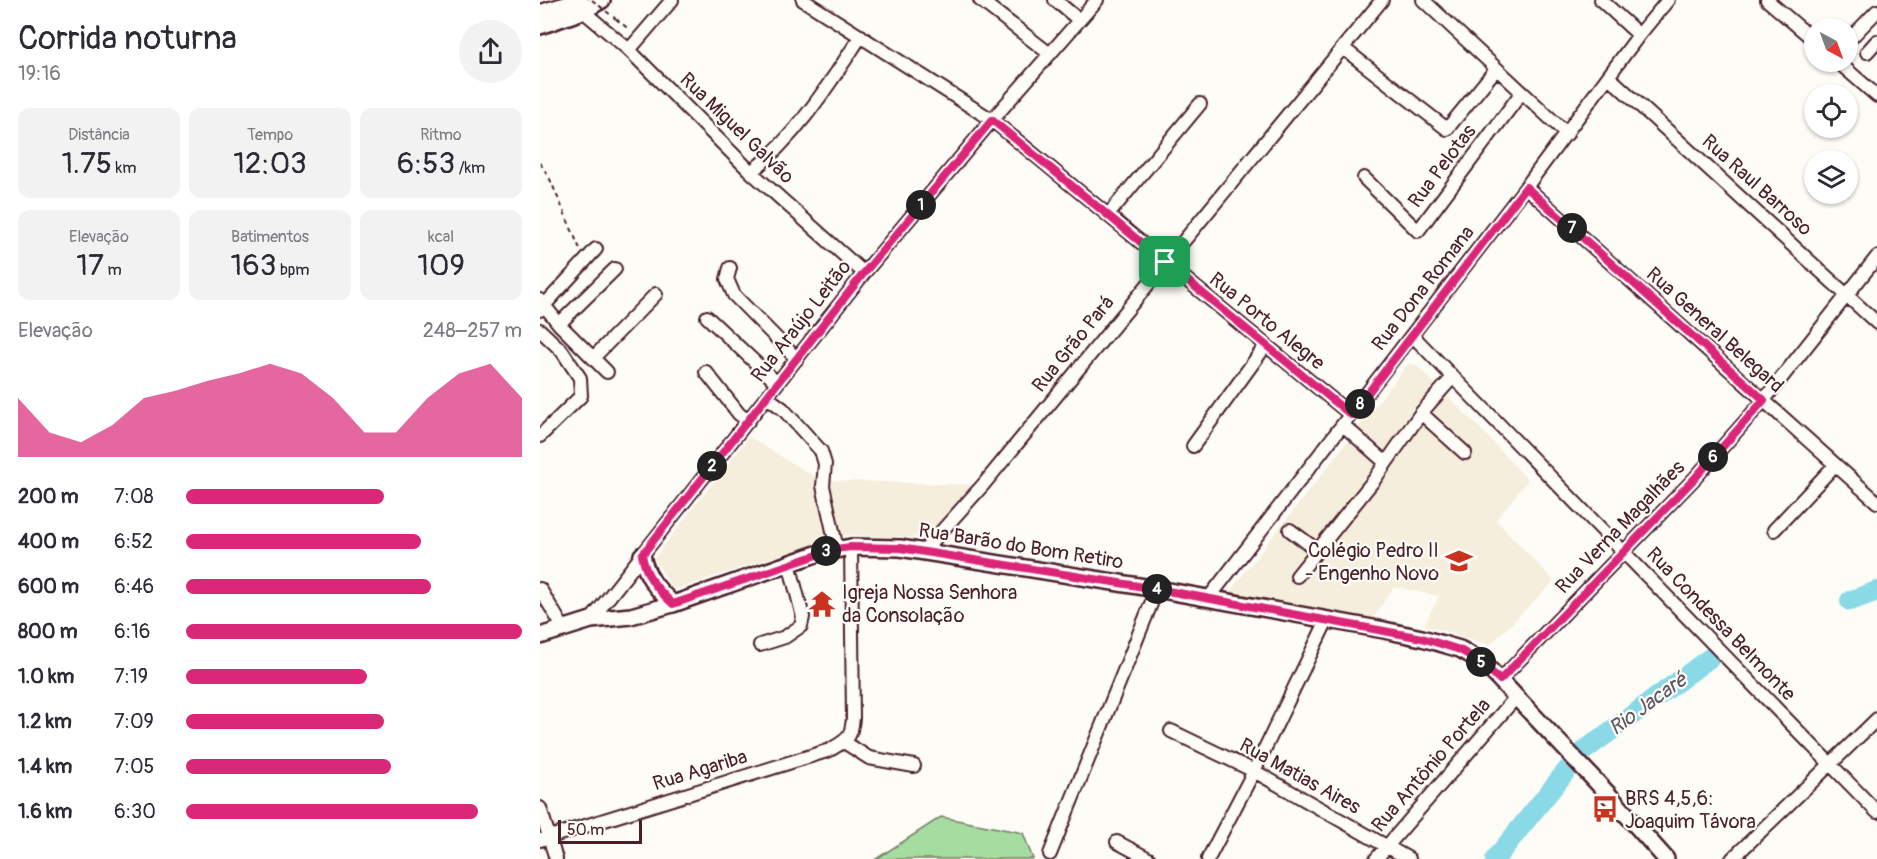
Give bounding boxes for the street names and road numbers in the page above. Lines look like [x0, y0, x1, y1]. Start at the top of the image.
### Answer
street label: Rua Miguel Galvão [674, 67, 800, 189]
street label: Rua Pelotas [1403, 119, 1482, 213]
street label: Rua Raul Barroso [1697, 129, 1818, 241]
street label: Rua Dona Romana [1366, 220, 1480, 356]
street label: Rua Araújo Leitão [745, 255, 857, 387]
street label: Rua General Belegard [1641, 262, 1789, 398]
street label: Rua Porto Alegre [1204, 267, 1330, 375]
street label: Rua Grão Pará [1026, 291, 1120, 397]
street label: Rua Verna Magalhães [1550, 455, 1690, 599]
street label: Rua Barão do Bom Retiro [917, 517, 1125, 575]
street label: Rua Condessa Belmonte [1641, 542, 1801, 706]
street label: Rua Antônio Portela [1366, 693, 1496, 837]
street label: Rua Matias Aires [1235, 732, 1365, 820]
street label: Rua Agariba [650, 744, 750, 796]

